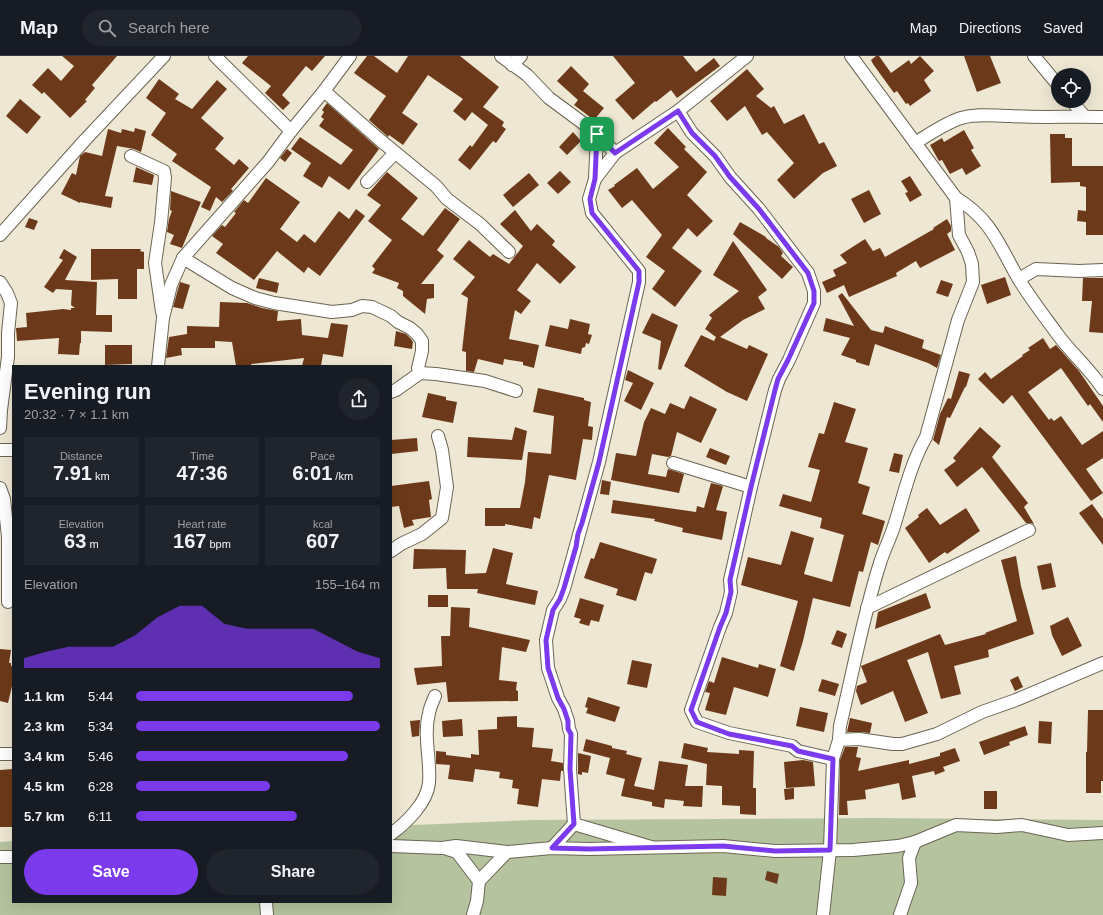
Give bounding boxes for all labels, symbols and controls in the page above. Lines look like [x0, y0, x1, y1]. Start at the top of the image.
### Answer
search box [82, 10, 362, 46]
text: Map [20, 17, 58, 38]
icon: search [96, 17, 118, 39]
text: Search here [128, 19, 210, 36]
text: Map [910, 20, 937, 36]
text: Directions [959, 20, 1021, 36]
text: Saved [1043, 20, 1083, 36]
map controls [1051, 68, 1091, 108]
button: locate [1051, 68, 1091, 108]
pin [580, 117, 614, 151]
icon: arrive [586, 123, 608, 145]
button: share [338, 378, 380, 420]
text: Evening run [24, 379, 151, 404]
text: 20:32 · 7 × 1.1 km [24, 407, 129, 422]
text: Distance [60, 450, 103, 462]
text: Time [190, 450, 214, 462]
text: Pace [310, 450, 335, 462]
text: 7.91 [53, 462, 92, 484]
text: 47:36 [176, 462, 228, 484]
text: 6:01 [292, 462, 332, 484]
text: km [92, 470, 110, 482]
text: /km [332, 470, 353, 482]
text: Elevation [59, 518, 104, 530]
text: Heart rate [178, 518, 226, 530]
text: kcal [313, 518, 332, 530]
text: 63 [64, 530, 86, 552]
text: 167 [173, 530, 206, 552]
text: 607 [306, 530, 339, 552]
text: m [86, 538, 99, 550]
text: bpm [206, 538, 231, 550]
text: Elevation [24, 577, 77, 592]
text: 155–164 m [315, 577, 380, 592]
text: 1.1 km [24, 689, 64, 704]
text: 5:44 [88, 689, 113, 704]
text: 2.3 km [24, 719, 64, 734]
text: 5:34 [88, 719, 113, 734]
text: 3.4 km [24, 749, 64, 764]
text: 5:46 [88, 749, 113, 764]
text: 4.5 km [24, 779, 64, 794]
text: 6:28 [88, 779, 113, 794]
text: 5.7 km [24, 809, 64, 824]
text: 6:11 [88, 809, 112, 824]
button: Save [24, 849, 198, 895]
button: Share [206, 849, 380, 895]

